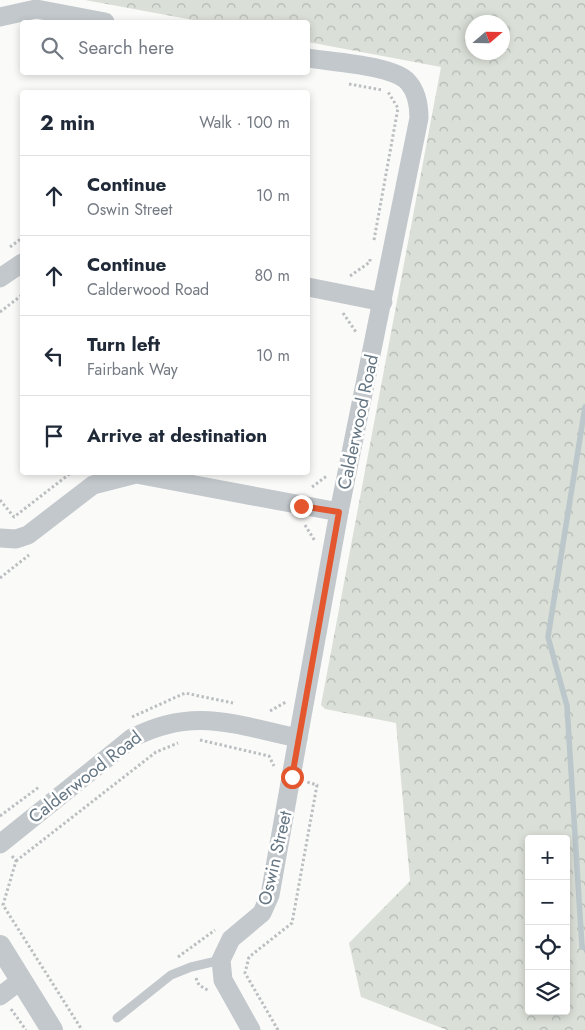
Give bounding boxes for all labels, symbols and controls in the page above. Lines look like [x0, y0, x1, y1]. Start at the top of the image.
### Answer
north arrow [465, 15, 510, 60]
search box [20, 20, 310, 75]
icon: search [38, 34, 66, 62]
text: Search here [78, 34, 174, 61]
text: 2 min [40, 108, 95, 138]
text: Walk · 100 m [199, 111, 290, 134]
text: Continue [87, 171, 166, 198]
icon: ahead [40, 182, 68, 210]
text: 10 m [256, 184, 290, 207]
text: Oswin Street [87, 198, 172, 221]
text: Continue [87, 251, 166, 278]
icon: ahead [40, 262, 68, 290]
text: 80 m [254, 264, 290, 287]
text: Calderwood Road [87, 278, 209, 301]
text: Turn left [87, 331, 160, 358]
icon: left [40, 342, 68, 370]
text: 10 m [256, 344, 290, 367]
street label: Calderwood Road [331, 352, 385, 492]
text: Fairbank Way [87, 358, 178, 381]
icon: arrive [40, 422, 68, 450]
text: Arrive at destination [87, 422, 267, 449]
route end [290, 495, 313, 518]
street label: Calderwood Road [23, 724, 147, 830]
route start [281, 766, 304, 789]
street label: Oswin Street [252, 808, 299, 908]
map controls [525, 835, 570, 1015]
button: + [525, 835, 570, 880]
button: − [525, 880, 570, 925]
button: locate [525, 925, 570, 970]
button: layers [525, 970, 570, 1015]

